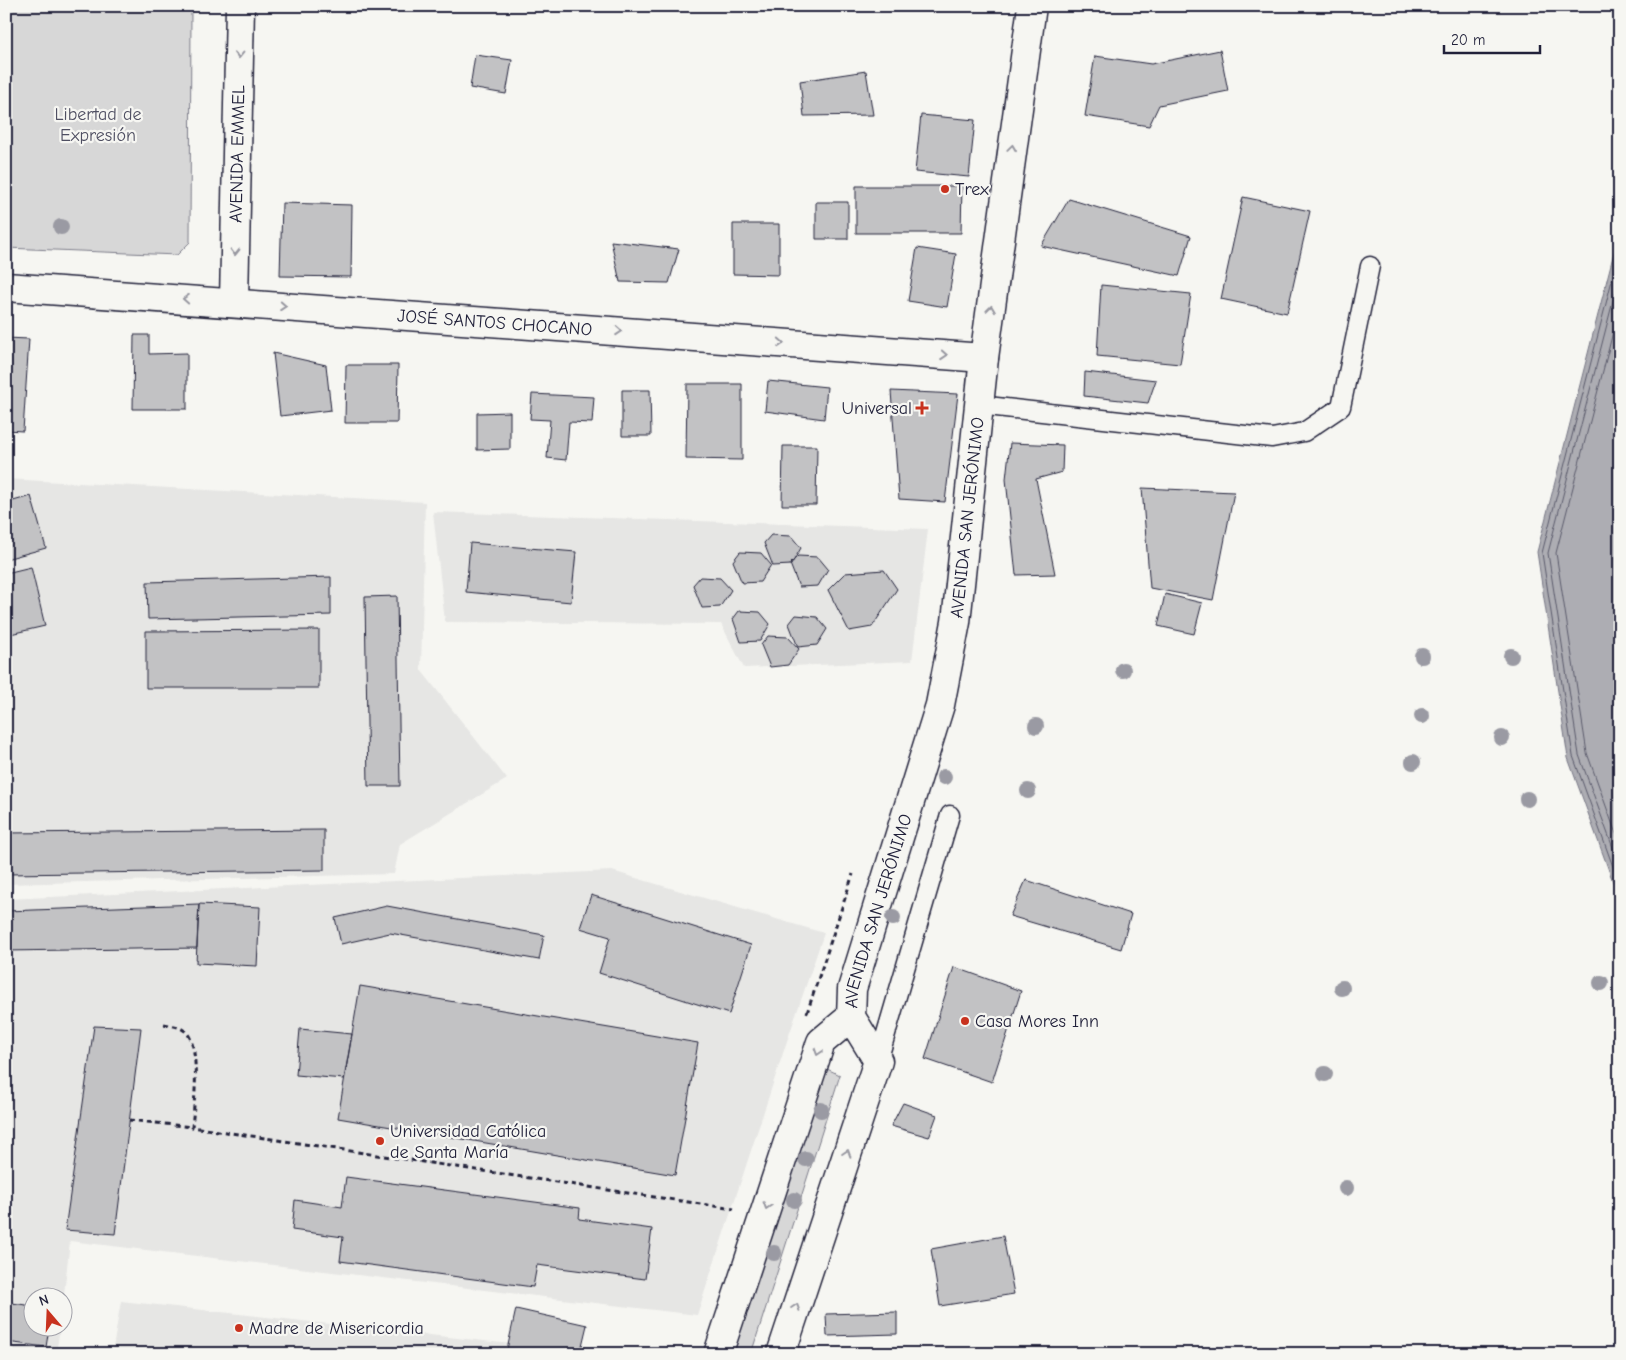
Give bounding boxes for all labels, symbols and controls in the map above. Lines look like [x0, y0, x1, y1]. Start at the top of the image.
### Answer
scale bar [1444, 22, 1540, 54]
text: 20 m [1451, 31, 1485, 49]
one-way arrow [234, 52, 244, 59]
street label: AVENIDA EMMEL [225, 85, 249, 223]
park label: Libertad de Expresión [55, 104, 141, 146]
one-way arrow [1007, 144, 1017, 153]
place label: Trex [955, 179, 989, 200]
marker: Trex [939, 183, 951, 195]
one-way arrow [230, 249, 240, 257]
one-way arrow [181, 294, 189, 305]
one-way arrow [279, 300, 287, 311]
street label: JOSÉ SANTOS CHOCANO [396, 305, 593, 340]
one-way arrow [985, 305, 996, 313]
one-way arrow [616, 325, 624, 336]
one-way arrow [778, 337, 786, 348]
one-way arrow [940, 349, 948, 360]
place label: Universal [842, 398, 912, 419]
marker: Universal [916, 402, 928, 414]
street label: AVENIDA SAN JERÓNIMO [946, 416, 988, 619]
street label: AVENIDA SAN JERÓNIMO [841, 811, 916, 1009]
place label: Casa Mores Inn [975, 1011, 1099, 1032]
marker: Casa Mores Inn [959, 1015, 971, 1027]
one-way arrow [814, 1047, 824, 1055]
place label: Universidad Católica de Santa María [390, 1121, 546, 1163]
marker: Universidad Católica de Santa María [374, 1135, 386, 1147]
one-way arrow [842, 1150, 852, 1158]
one-way arrow [763, 1201, 773, 1210]
north arrow [22, 1288, 72, 1338]
text: N [37, 1291, 51, 1310]
one-way arrow [790, 1304, 800, 1312]
place label: Madre de Misericordia [249, 1318, 424, 1339]
marker: Madre de Misericordia [233, 1322, 245, 1334]

